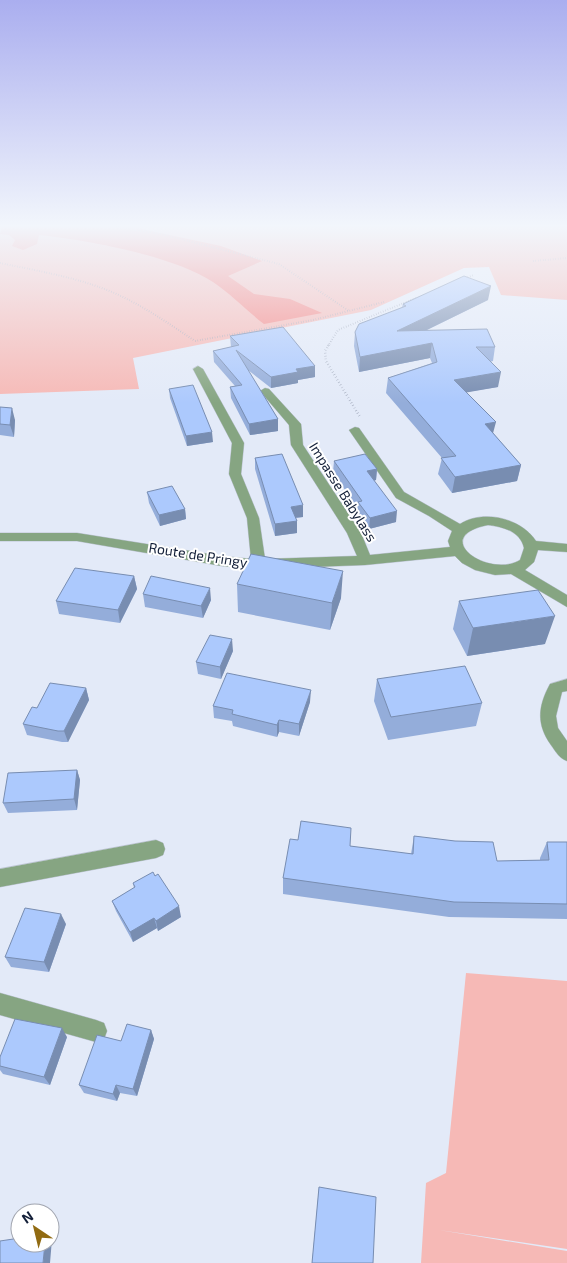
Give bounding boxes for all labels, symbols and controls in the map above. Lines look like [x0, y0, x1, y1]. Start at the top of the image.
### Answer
street label: Impasse Babylass [306, 439, 381, 545]
street label: Route de Pringy [147, 538, 249, 571]
north arrow [10, 1203, 60, 1253]
text: N [18, 1207, 36, 1227]

